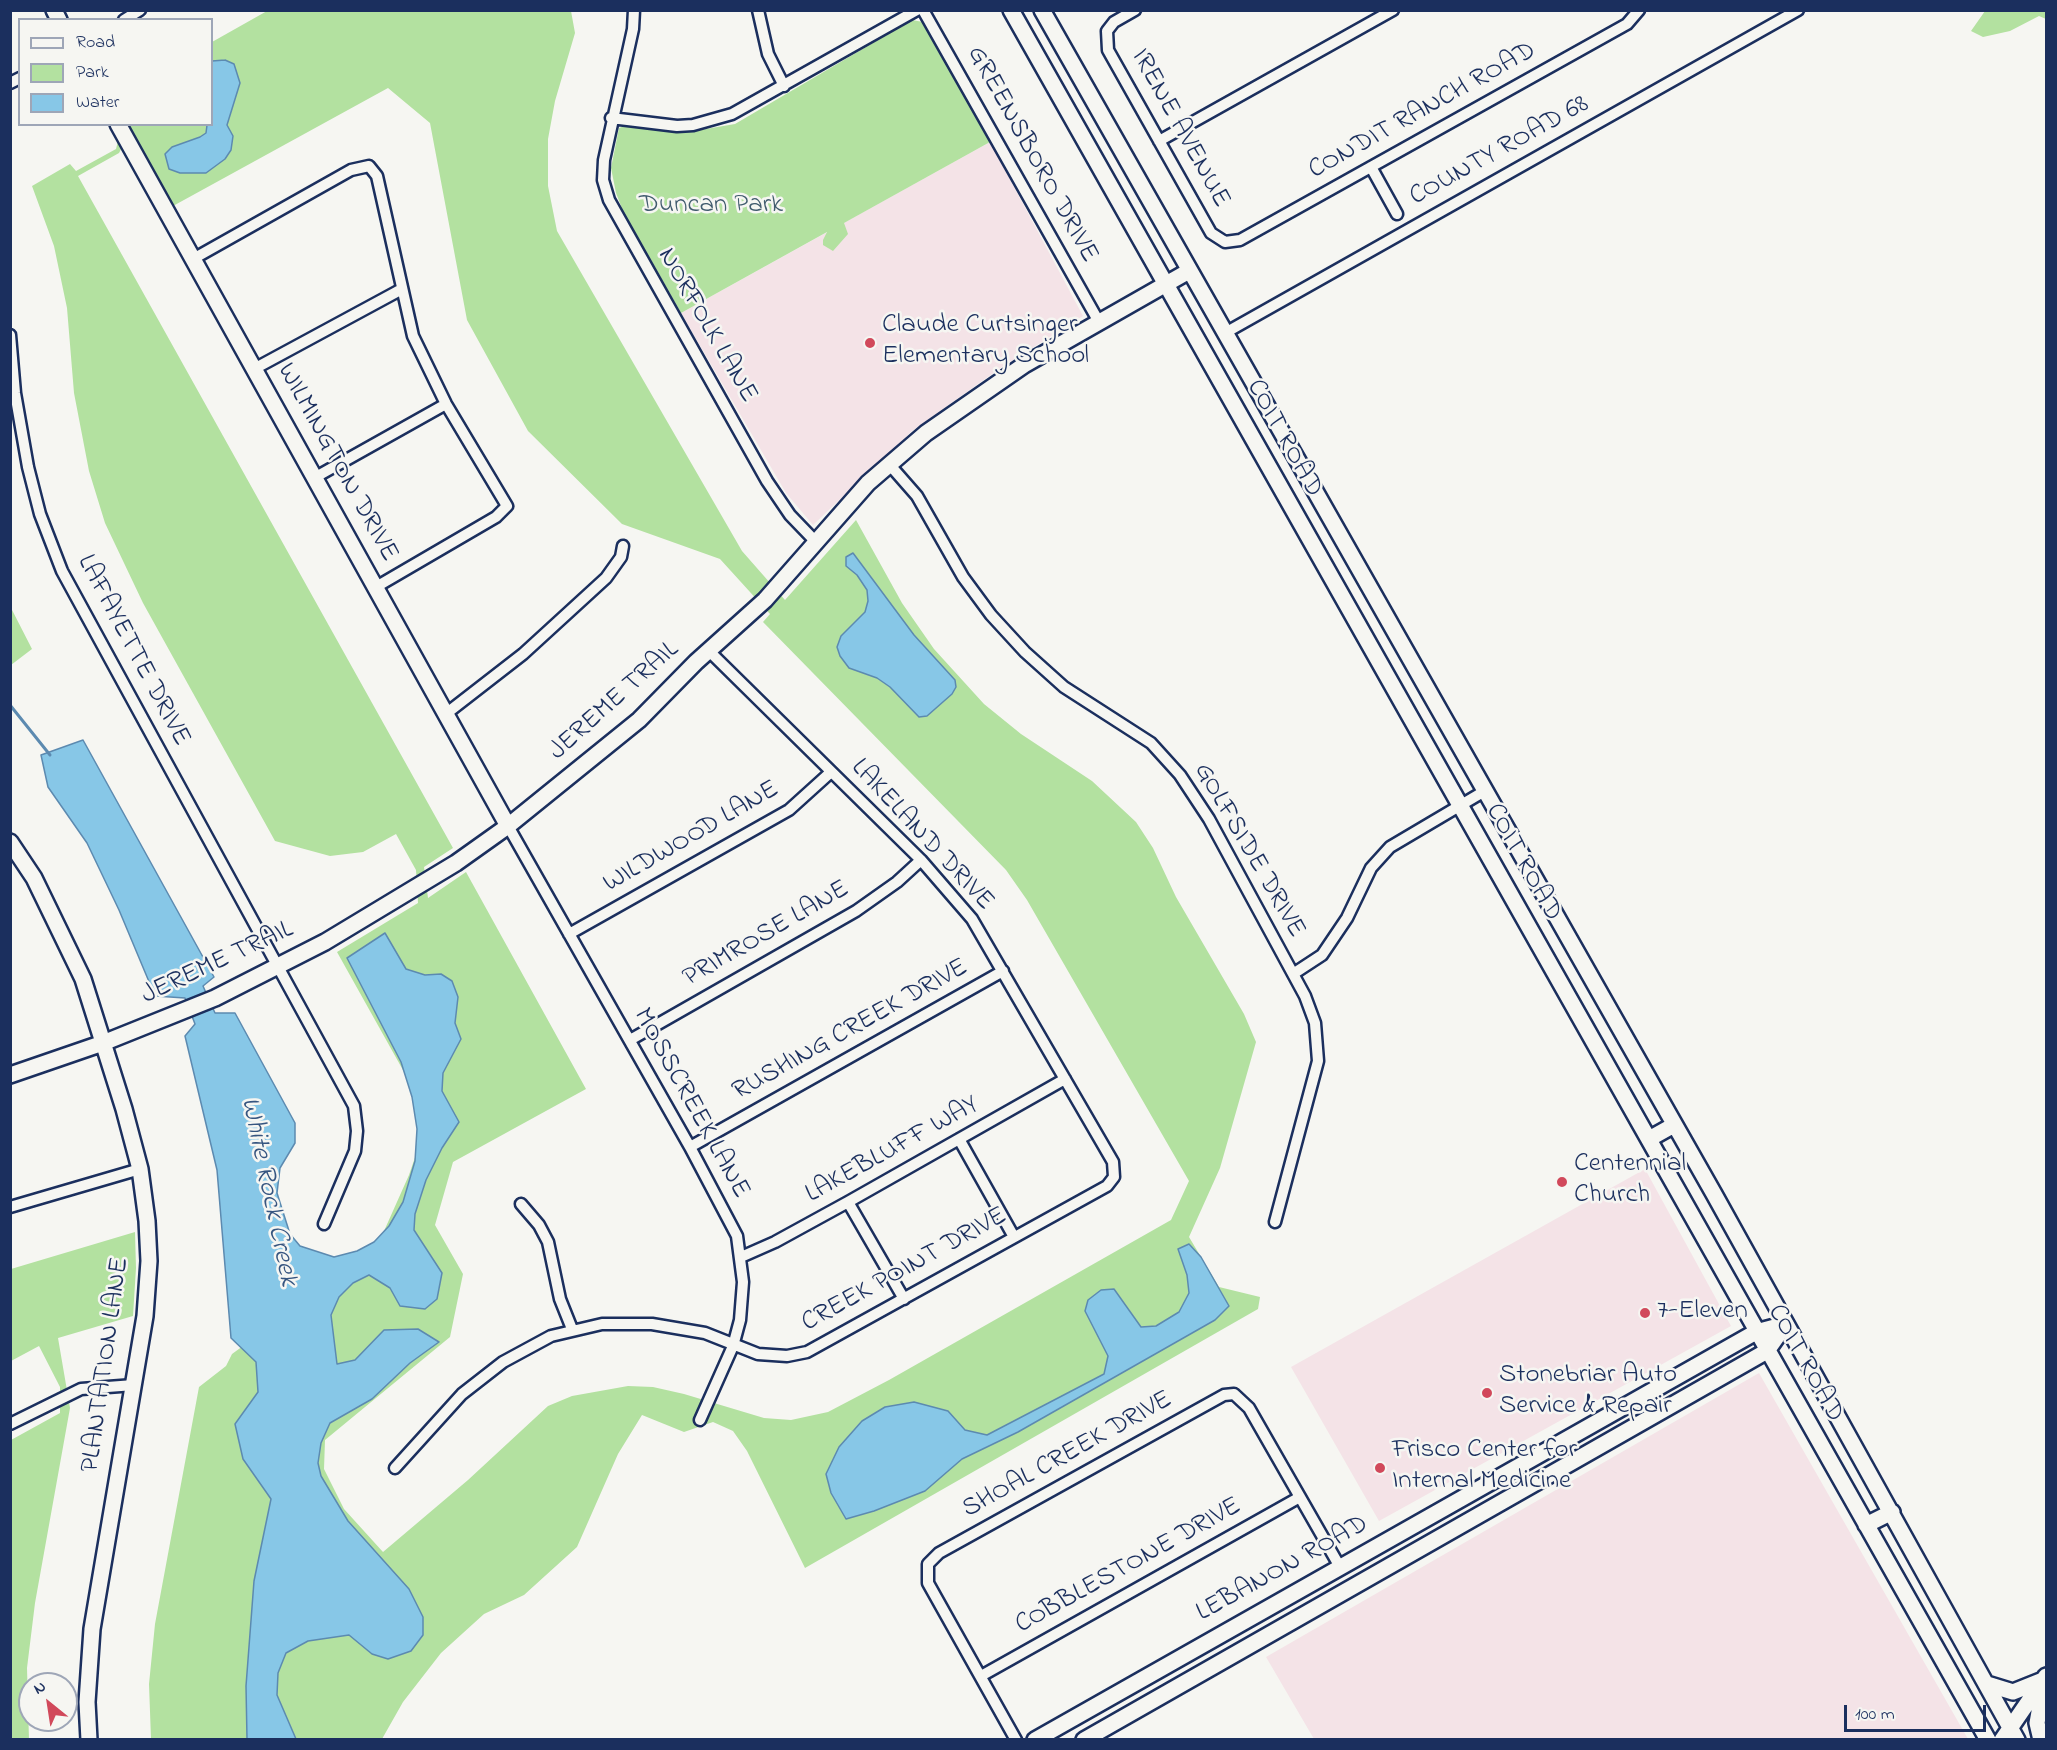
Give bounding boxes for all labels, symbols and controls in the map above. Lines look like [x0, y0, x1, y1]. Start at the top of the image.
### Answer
legend [18, 18, 213, 126]
text: Road [76, 30, 115, 56]
street label: CONDIT RANCH ROAD [1304, 36, 1542, 188]
street label: GREENSBORO DRIVE [958, 41, 1104, 269]
street label: IRENE AVENUE [1122, 44, 1236, 214]
text: Park [76, 60, 109, 86]
street label: COUNTY ROAD 68 [1405, 89, 1595, 215]
text: Water [76, 90, 119, 116]
park label: Duncan Park [639, 191, 783, 223]
street label: NORFOLK LANE [649, 243, 763, 409]
place label: Claude Curtsinger Elementary School [882, 311, 1089, 374]
marker: Claude Curtsinger Elementary School [863, 336, 877, 350]
street label: WILMINGTON DRIVE [268, 358, 404, 568]
street label: COIT ROAD [1237, 374, 1329, 504]
street label: LAFAYETTE DRIVE [68, 550, 196, 752]
street label: JEREME TRAIL [543, 635, 687, 769]
street label: LAKELAND DRIVE [842, 753, 1000, 919]
street label: GOLFSIDE DRIVE [1185, 758, 1311, 944]
street label: WILDWOOD LANE [598, 775, 786, 901]
street label: COIT ROAD [1476, 798, 1568, 928]
street label: PRIMROSE LANE [678, 874, 856, 996]
street label: JEREME TRAIL [137, 915, 299, 1013]
street label: RUSHING CREEK DRIVE [728, 953, 974, 1109]
street label: MOSSCREEK LANE [624, 1003, 756, 1205]
street label: LAKEBLUFF WAY [801, 1090, 985, 1212]
water label: White Rock Creek [231, 1095, 303, 1289]
place label: Centennial Church [1574, 1150, 1686, 1213]
marker: Centennial Church [1555, 1175, 1569, 1189]
street label: CREEK POINT DRIVE [797, 1201, 1013, 1341]
street label: PLANTATION LANE [76, 1255, 138, 1475]
place label: 7-Eleven [1657, 1297, 1748, 1329]
street label: COIT ROAD [1758, 1299, 1850, 1429]
marker: 7-Eleven [1638, 1306, 1652, 1320]
place label: Stonebriar Auto Service & Repair [1499, 1361, 1677, 1424]
street label: SHOAL CREEK DRIVE [957, 1385, 1179, 1527]
marker: Stonebriar Auto Service & Repair [1480, 1386, 1494, 1400]
place label: Frisco Center for Internal Medicine [1392, 1436, 1577, 1499]
marker: Frisco Center for Internal Medicine [1373, 1461, 1387, 1475]
street label: COBBLESTONE DRIVE [1011, 1492, 1247, 1642]
street label: LEBANON ROAD [1191, 1509, 1375, 1631]
north arrow [18, 1672, 78, 1732]
text: N [29, 1675, 51, 1701]
scale bar [1847, 1693, 1990, 1731]
text: 100 m [1855, 1702, 1895, 1728]

